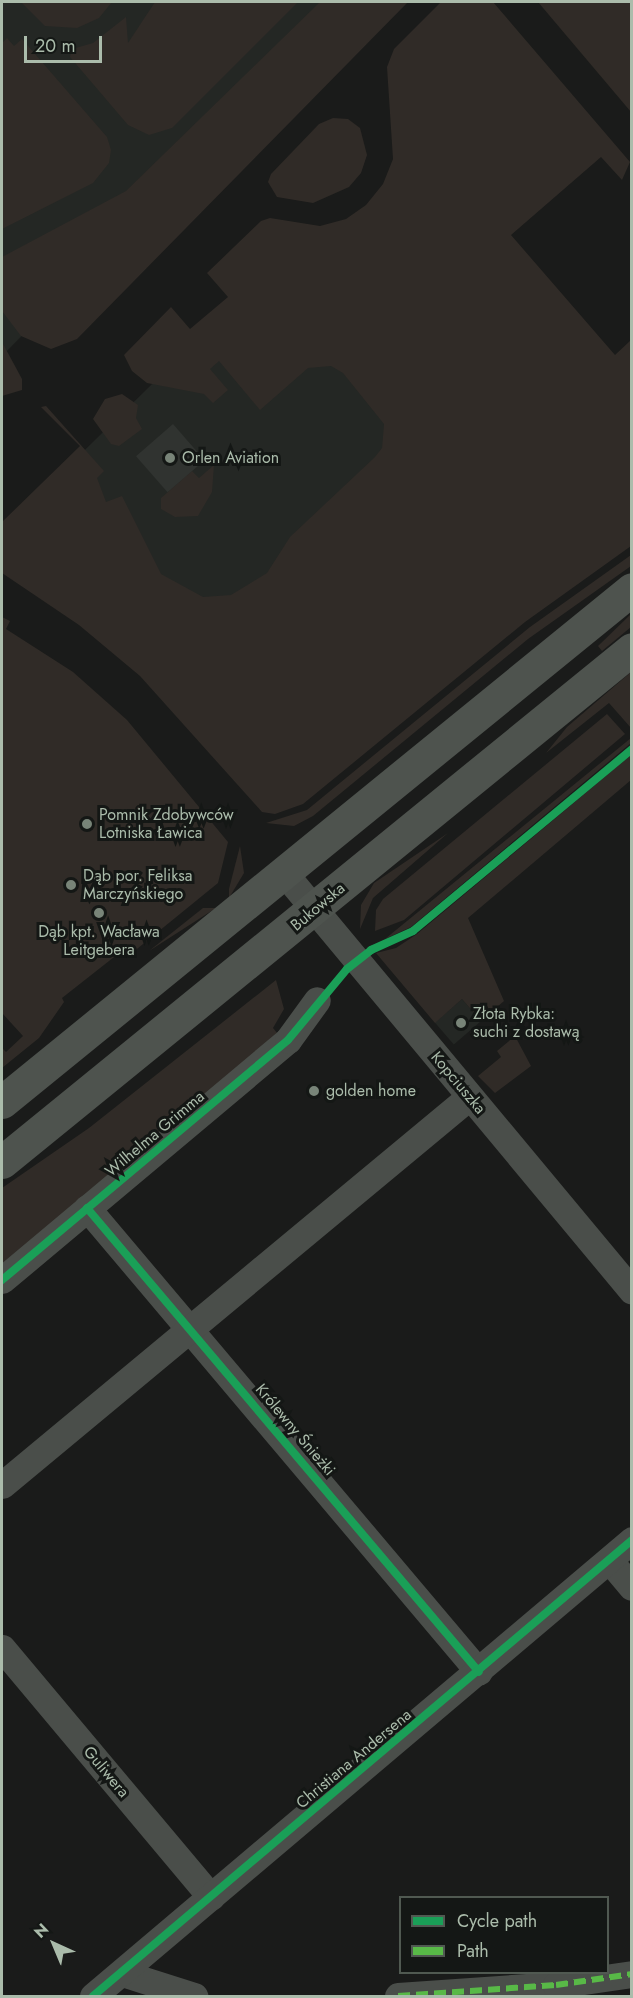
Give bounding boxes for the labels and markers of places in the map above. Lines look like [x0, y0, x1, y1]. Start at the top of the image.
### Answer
place label: Orlen Aviation [182, 448, 279, 468]
marker: Orlen Aviation [163, 451, 177, 465]
place label: Pomnik Zdobywców Lotniska Ławica [99, 805, 234, 843]
marker: Pomnik Zdobywców Lotniska Ławica [80, 817, 94, 831]
place label: Dąb por. Feliksa Marczyńskiego [83, 866, 192, 904]
marker: Dąb por. Feliksa Marczyńskiego [64, 878, 78, 892]
marker: Dąb kpt. Wacława Leitgebera [92, 906, 106, 920]
place label: Dąb kpt. Wacława Leitgebera [38, 922, 160, 960]
place label: Złota Rybka: suchi z dostawą [473, 1004, 579, 1042]
marker: Złota Rybka: suchi z dostawą [454, 1016, 468, 1030]
place label: golden home [326, 1081, 416, 1101]
marker: golden home [307, 1084, 321, 1098]

